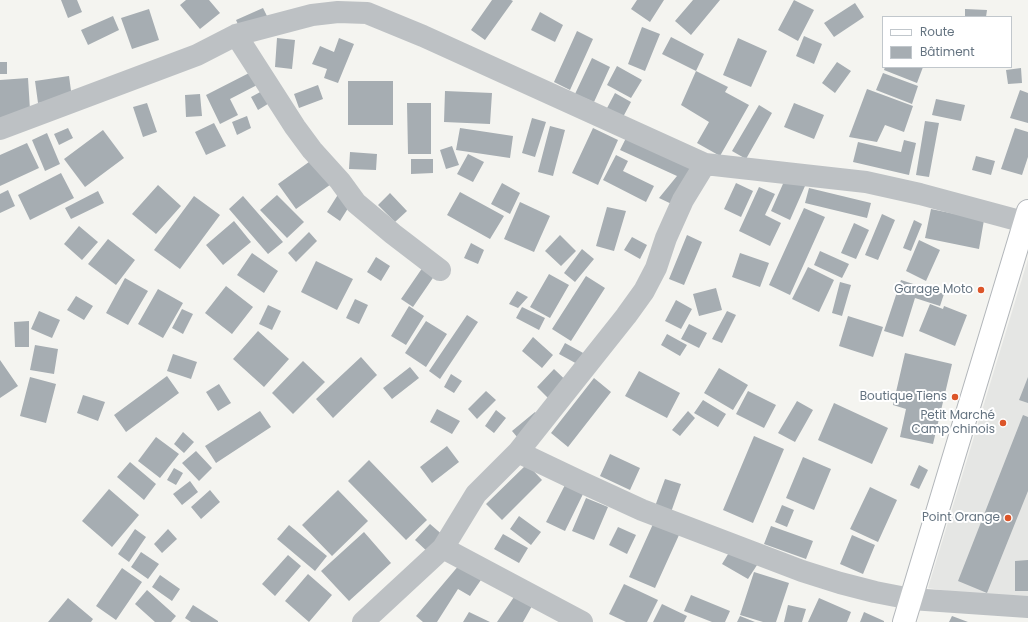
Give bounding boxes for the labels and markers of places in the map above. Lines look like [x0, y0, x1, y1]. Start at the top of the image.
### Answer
place label: Garage Moto [894, 283, 973, 297]
marker: Garage Moto [976, 285, 986, 295]
place label: Boutique Tiens [860, 390, 947, 404]
marker: Boutique Tiens [950, 392, 960, 402]
place label: Petit Marché Camp chinois [911, 409, 995, 437]
marker: Petit Marché Camp chinois [998, 418, 1008, 428]
place label: Point Orange [922, 511, 1000, 525]
marker: Point Orange [1003, 513, 1013, 523]

